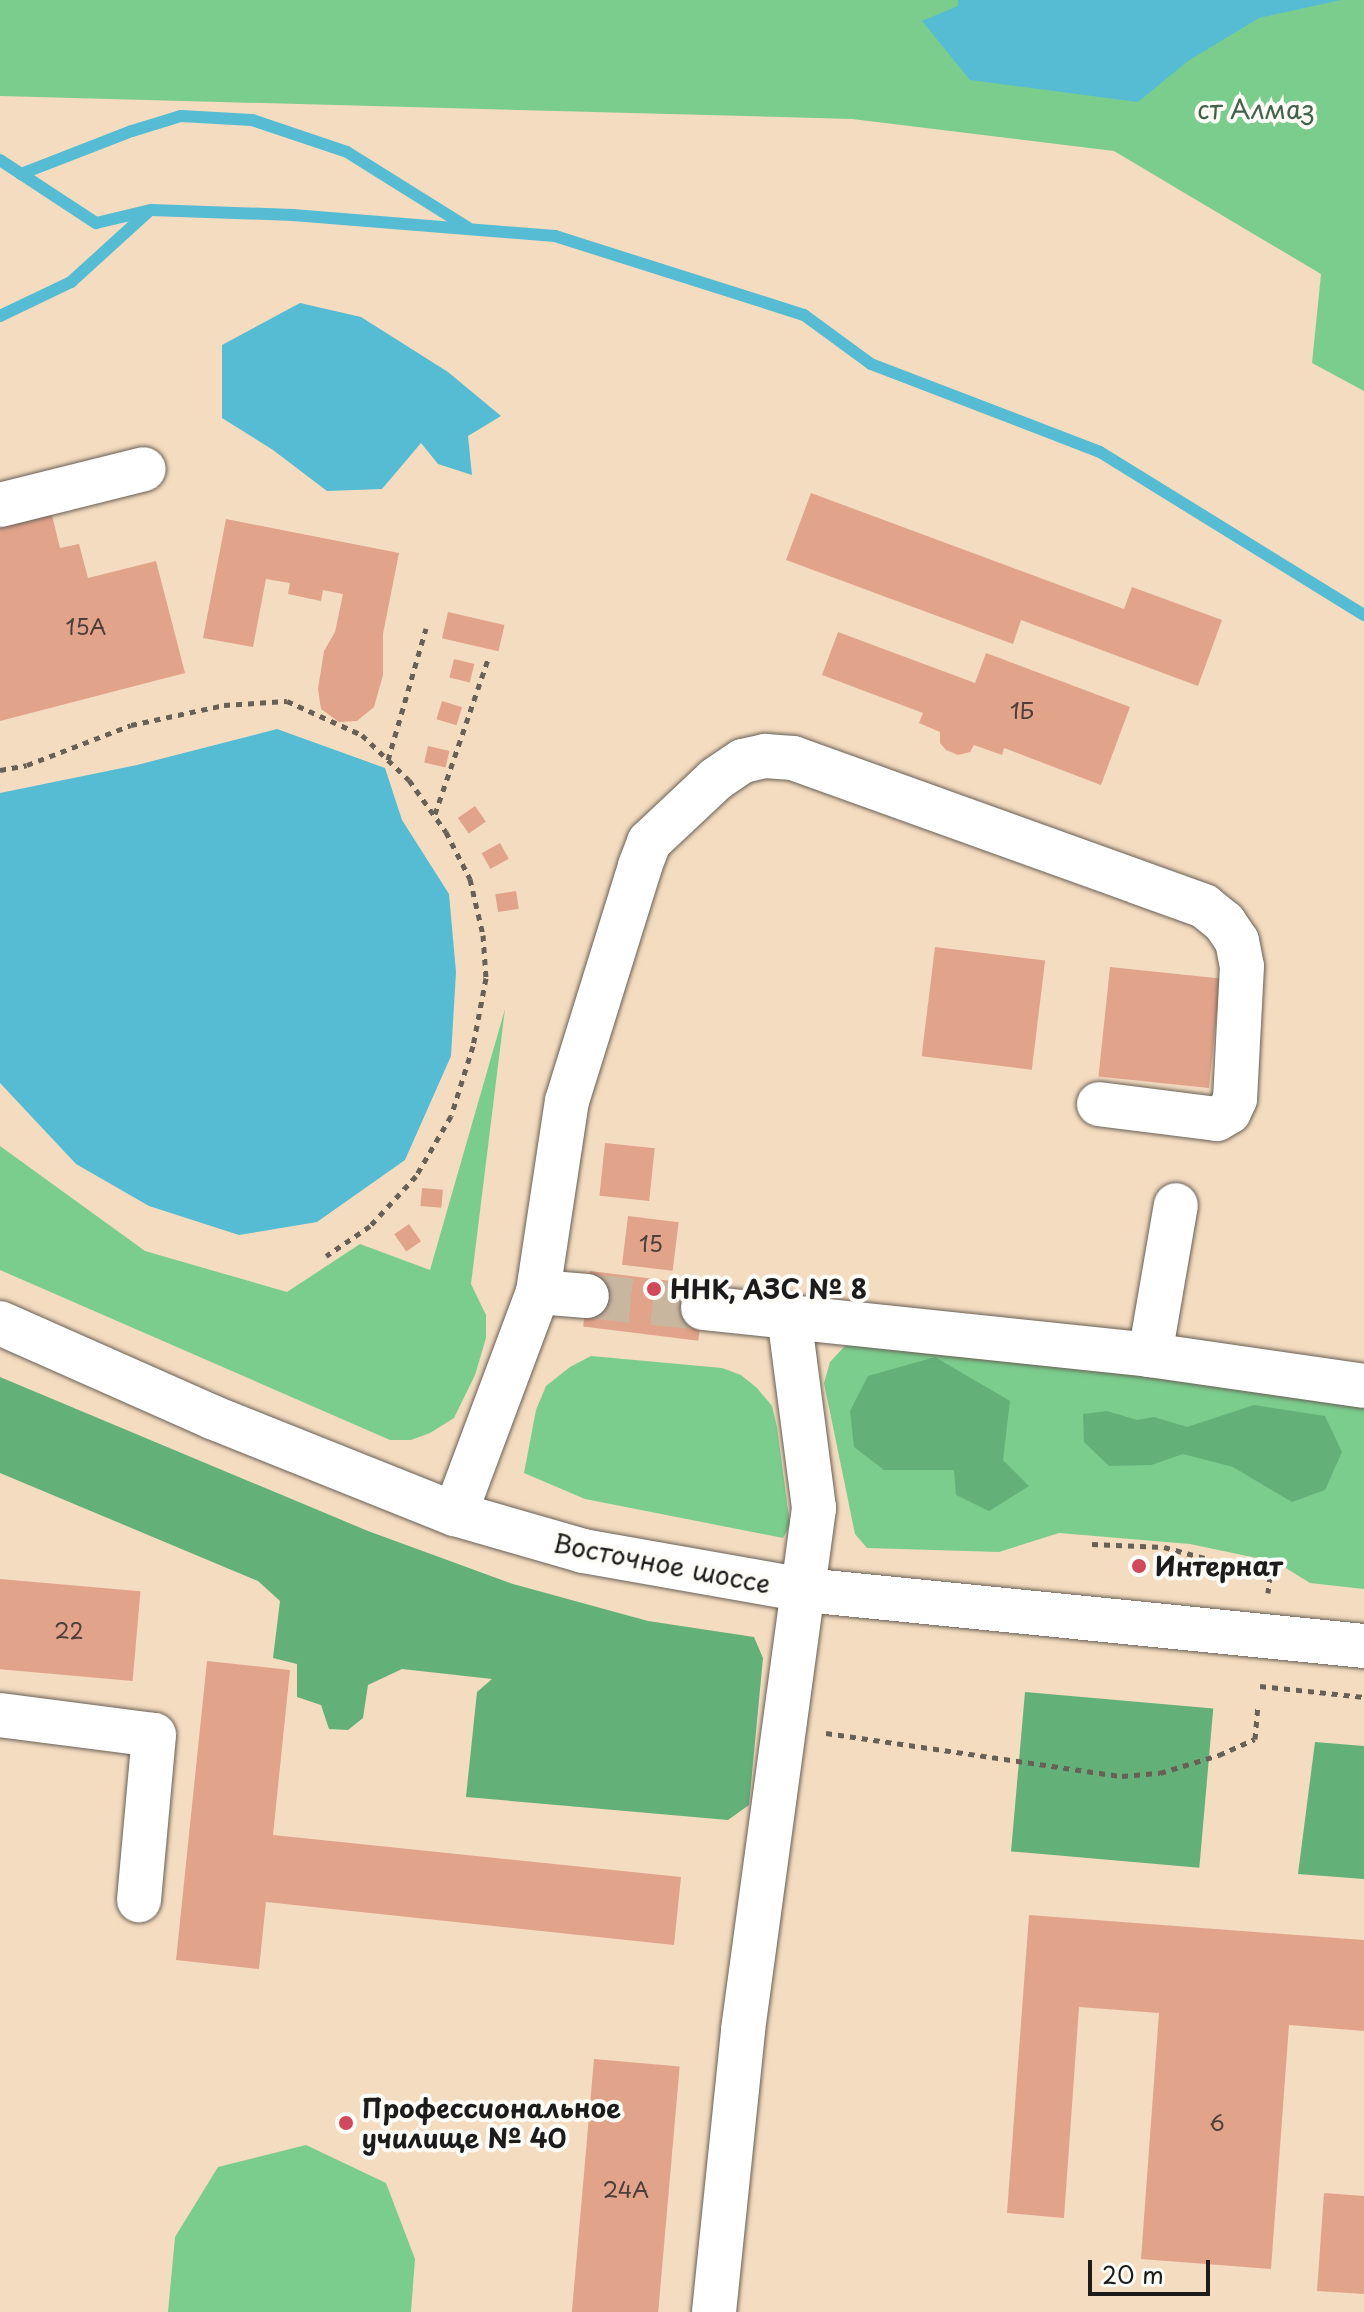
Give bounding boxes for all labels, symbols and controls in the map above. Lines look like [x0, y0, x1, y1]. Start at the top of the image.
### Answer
park label: ст Алмаз [1196, 93, 1316, 125]
house number: 15А [66, 613, 106, 639]
house number: 1Б [1010, 697, 1034, 723]
house number: 15 [639, 1230, 663, 1256]
place label: ННК, АЗС № 8 [670, 1273, 868, 1305]
marker: ННК, АЗС № 8 [645, 1280, 663, 1298]
street label: Восточное шоссе [551, 1527, 773, 1599]
place label: Интернат [1155, 1550, 1283, 1582]
marker: Интернат [1130, 1557, 1148, 1575]
house number: 22 [54, 1617, 84, 1643]
place label: Профессиональное училище № 40 [362, 2092, 621, 2154]
house number: 6 [1209, 2109, 1225, 2135]
marker: Профессиональное училище № 40 [337, 2114, 355, 2132]
house number: 24А [603, 2176, 649, 2202]
scale bar [1092, 2244, 1214, 2294]
text: 20 m [1102, 2256, 1164, 2292]

